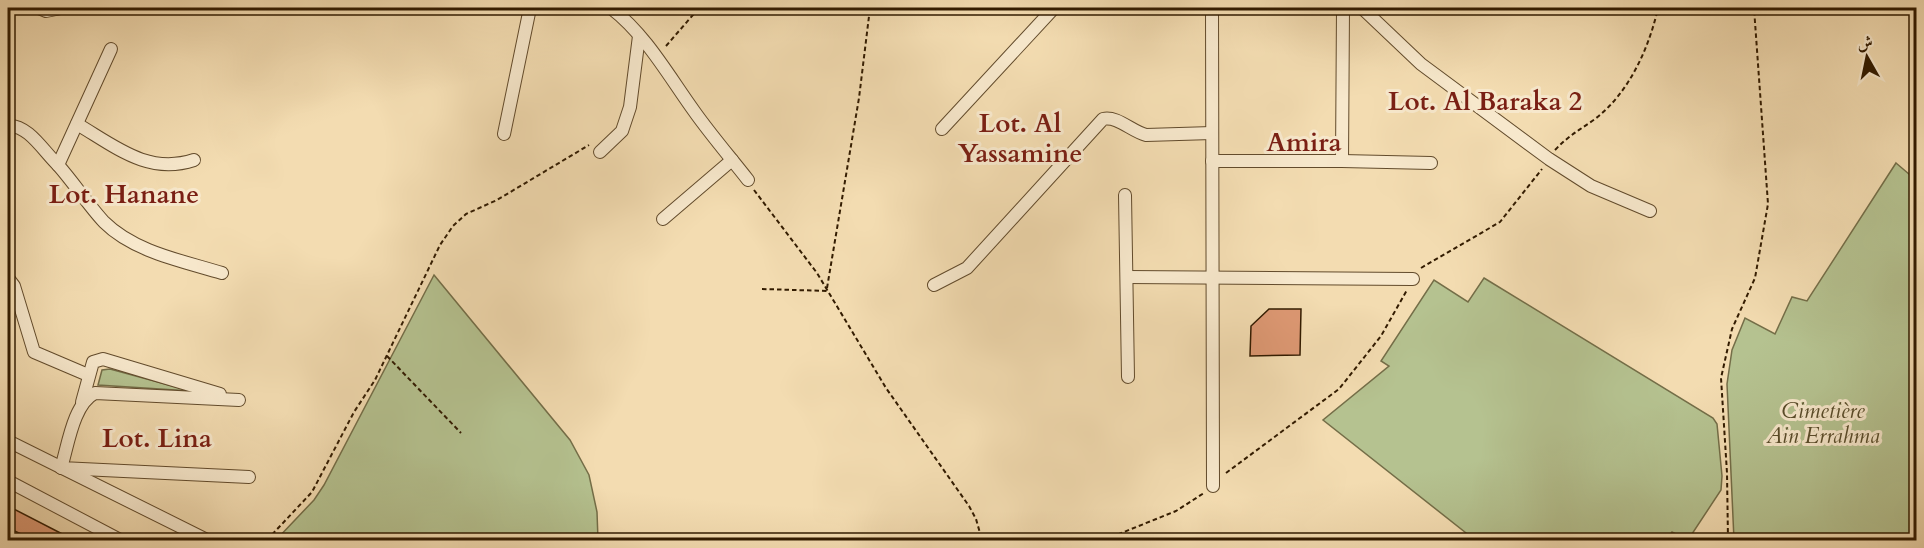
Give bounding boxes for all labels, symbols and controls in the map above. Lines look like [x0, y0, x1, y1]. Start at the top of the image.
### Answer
north arrow [1837, 27, 1897, 87]
text: ش [1855, 31, 1874, 55]
district label: Lot. Al Baraka 2 [1388, 84, 1582, 119]
district label: Lot. Al Yassamine [958, 106, 1082, 171]
district label: Amira [1266, 125, 1342, 160]
district label: Lot. Hanane [49, 177, 199, 212]
park label: Cimetière Ain Errahma [1765, 396, 1880, 451]
district label: Lot. Lina [102, 421, 212, 456]

